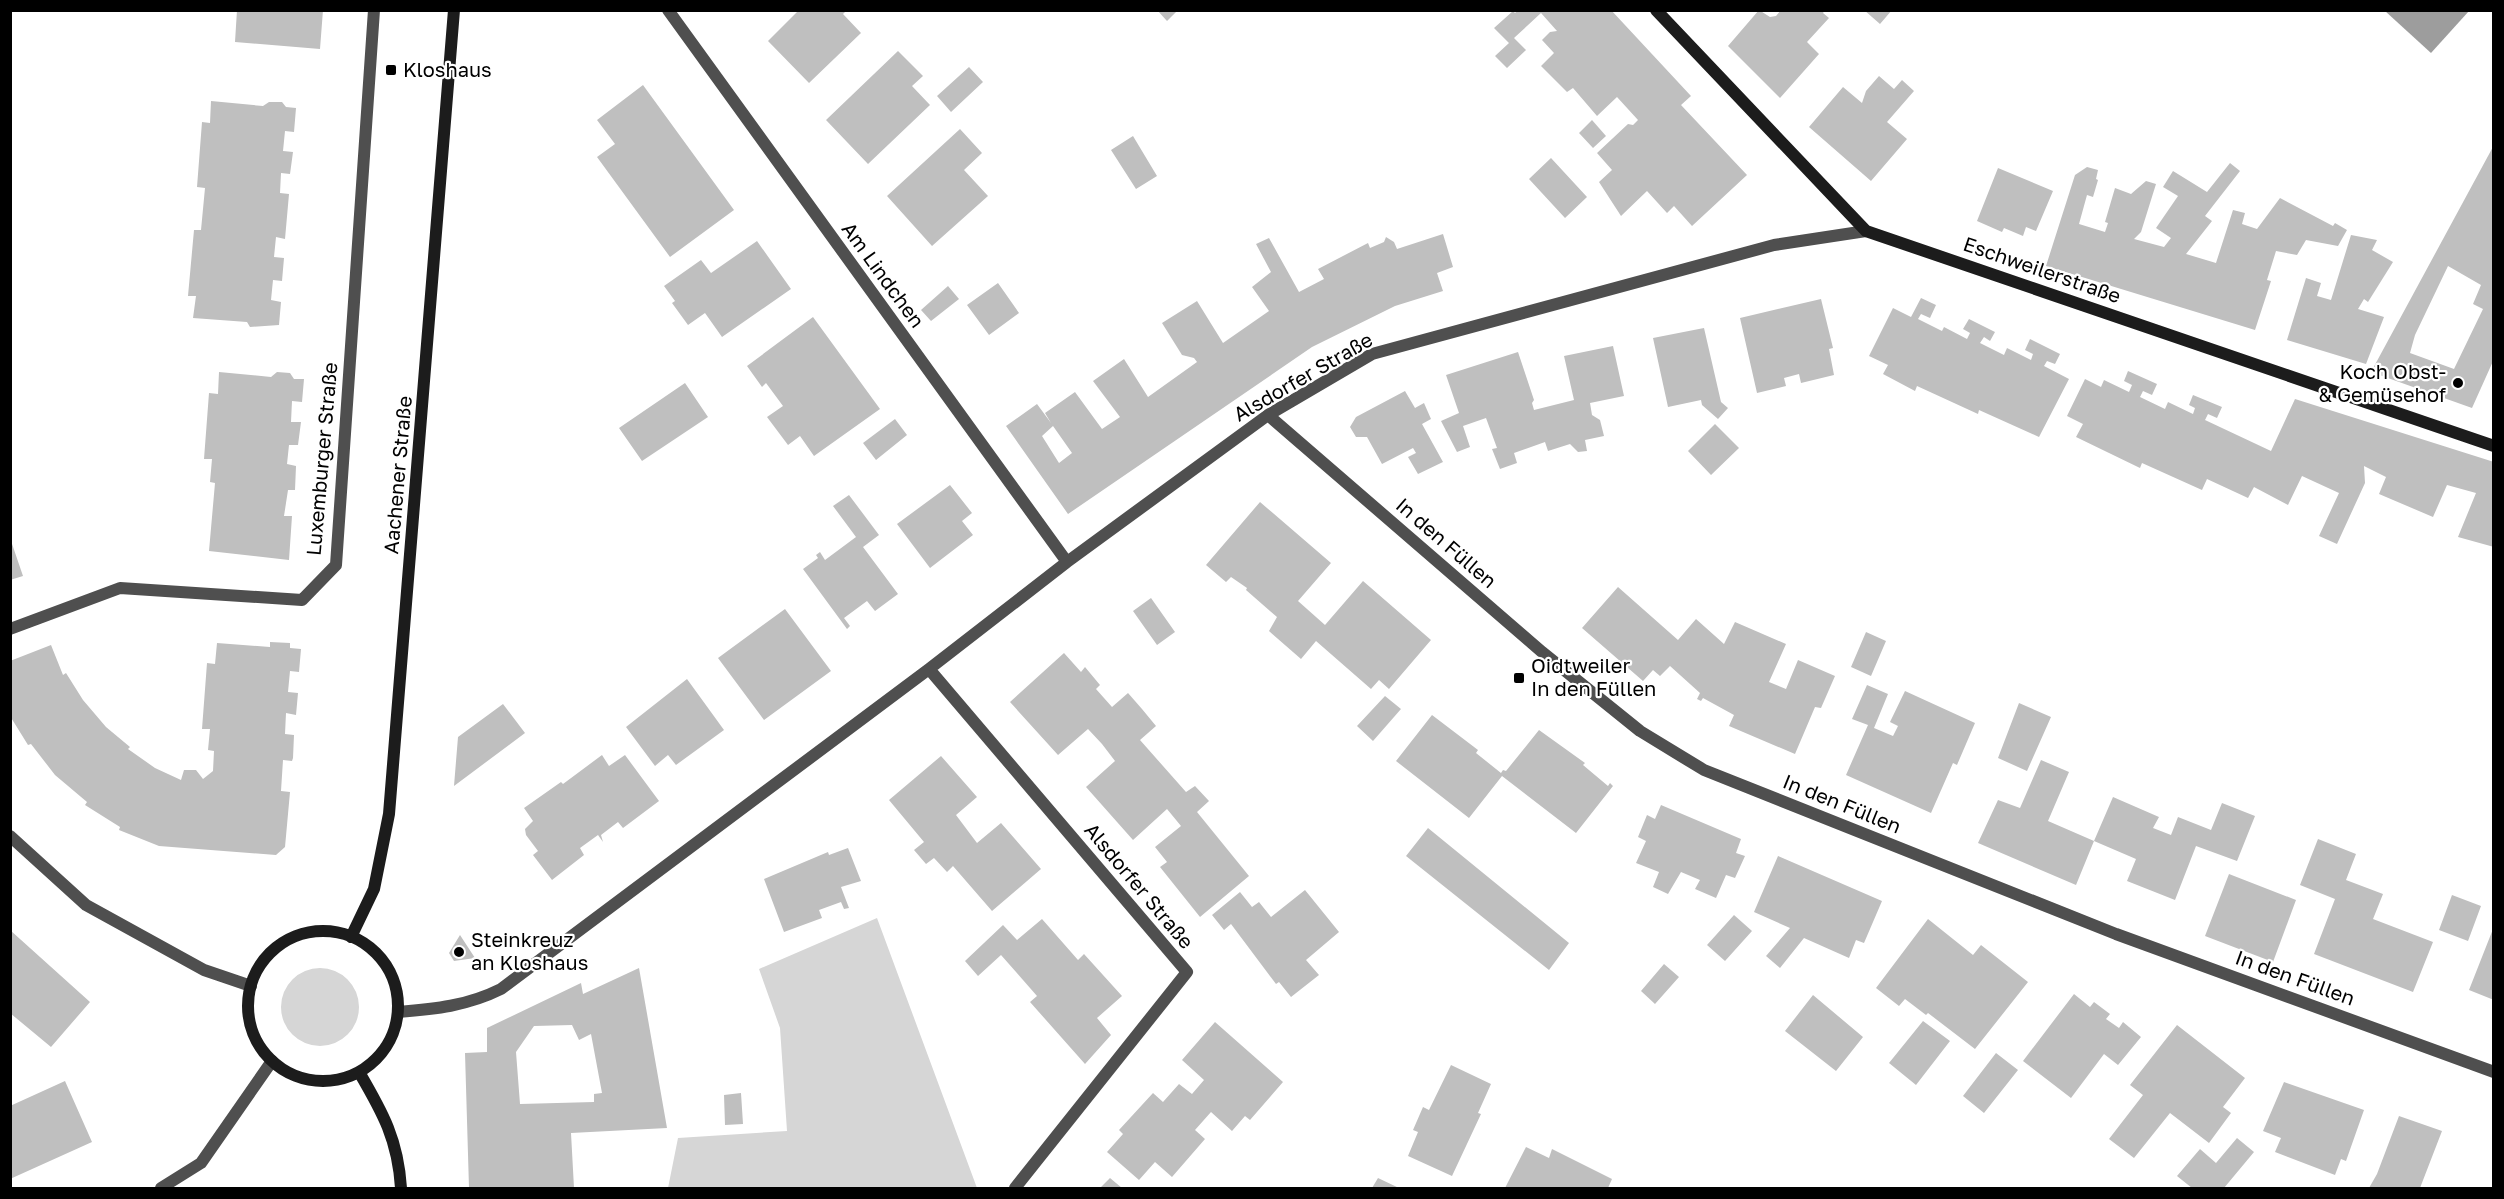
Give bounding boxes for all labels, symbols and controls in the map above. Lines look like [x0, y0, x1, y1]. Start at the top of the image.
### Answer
place label: Kloshaus [403, 57, 492, 81]
marker: Kloshaus [384, 63, 398, 77]
street label: Am Lindchen [837, 217, 930, 332]
street label: Eschweilerstraße [1960, 231, 2124, 307]
street label: Alsdorfer Straße [1229, 327, 1376, 426]
place label: Koch Obst- & Gemüsehof [2319, 359, 2446, 406]
street label: Luxemburger Straße [301, 361, 341, 557]
marker: Koch Obst- & Gemüsehof [2451, 376, 2465, 390]
street label: Aachener Straße [378, 395, 416, 555]
street label: In den Füllen [1392, 492, 1502, 592]
place label: Oidtweiler In den Füllen [1531, 653, 1656, 700]
marker: Oidtweiler In den Füllen [1512, 671, 1526, 685]
street label: In den Füllen [1780, 768, 1905, 838]
street label: Alsdorfer Straße [1080, 818, 1199, 953]
place label: Steinkreuz an Kloshaus [471, 927, 588, 974]
street label: In den Füllen [2232, 944, 2358, 1010]
marker: Steinkreuz an Kloshaus [452, 945, 466, 959]

